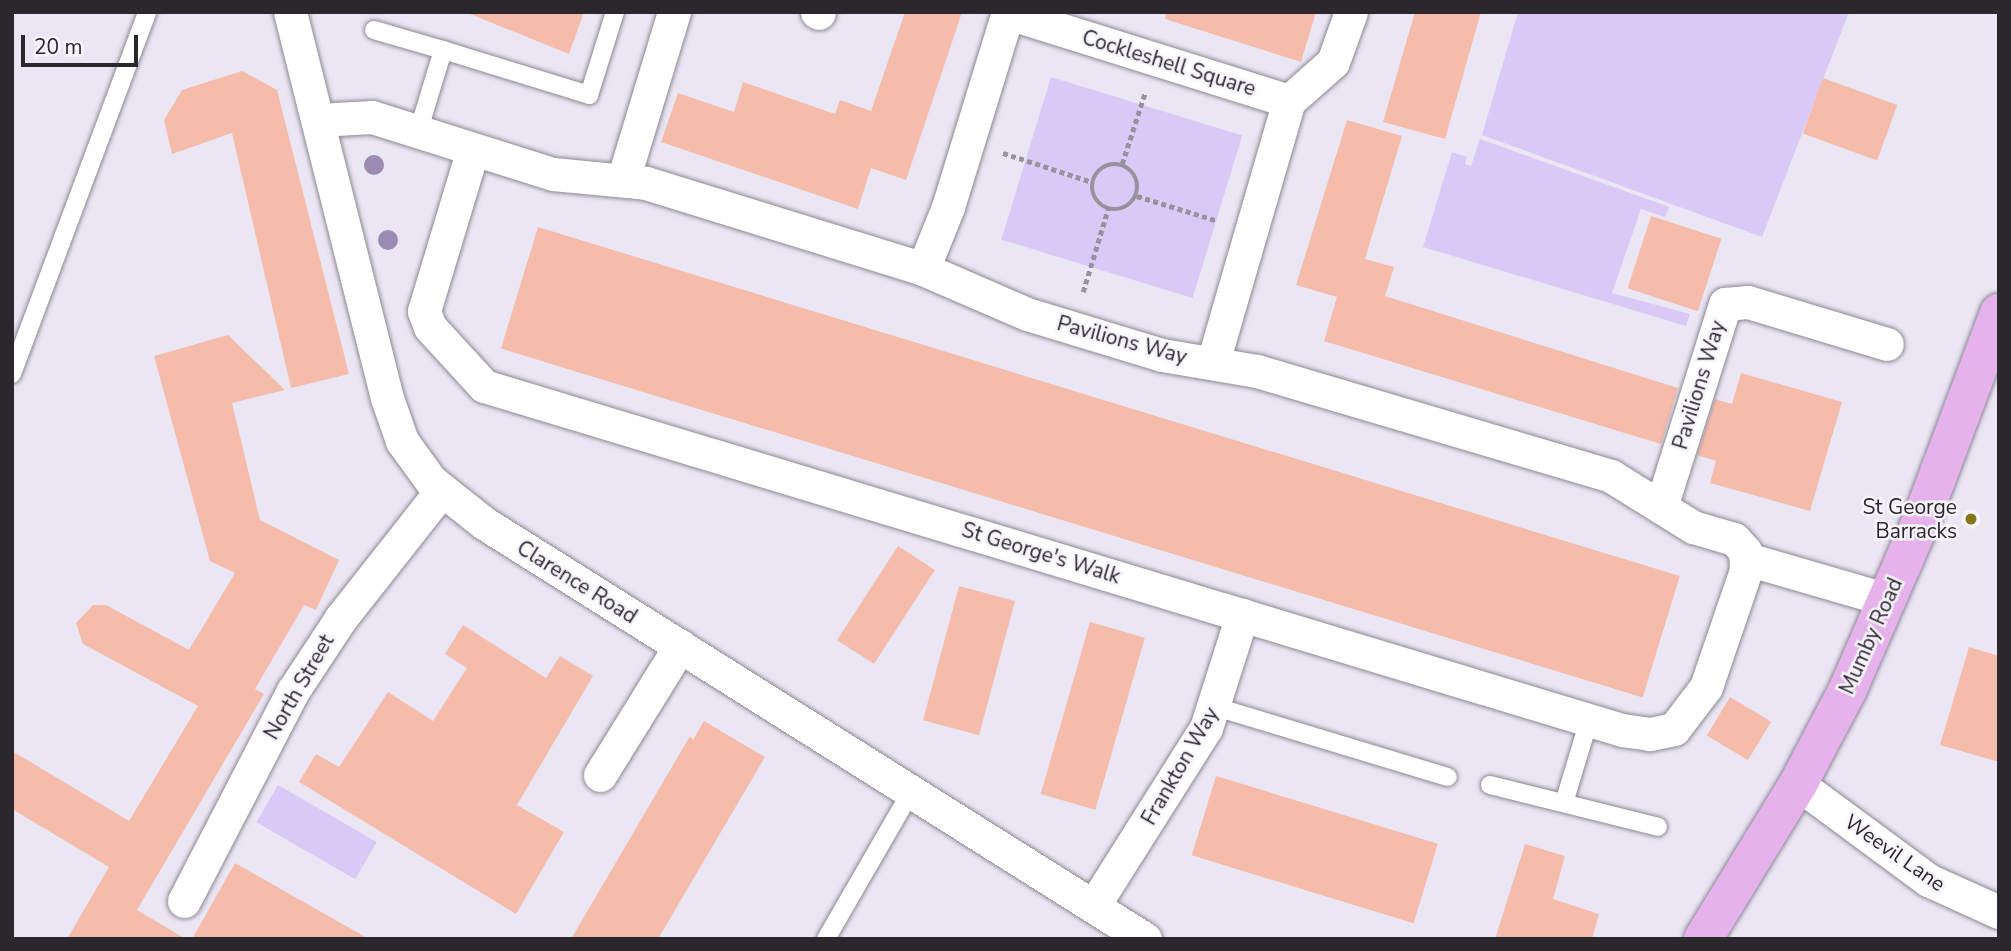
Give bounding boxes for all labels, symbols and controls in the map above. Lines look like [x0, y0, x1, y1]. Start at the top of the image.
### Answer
scale bar [24, 21, 142, 65]
street label: Cockleshell Square [1079, 25, 1259, 101]
text: 20 m [34, 33, 83, 61]
street label: Pavilions Way [1054, 311, 1190, 369]
street label: Pavilions Way [1667, 318, 1731, 452]
place label: St George Barracks [1862, 494, 1957, 544]
marker: St George Barracks [1963, 511, 1979, 527]
street label: St George's Walk [959, 517, 1123, 589]
street label: Clarence Road [512, 535, 642, 629]
street label: Mumby Road [1834, 574, 1908, 698]
street label: North Street [259, 630, 339, 744]
street label: Frankton Way [1136, 703, 1224, 829]
street label: Weevil Lane [1840, 809, 1950, 897]

